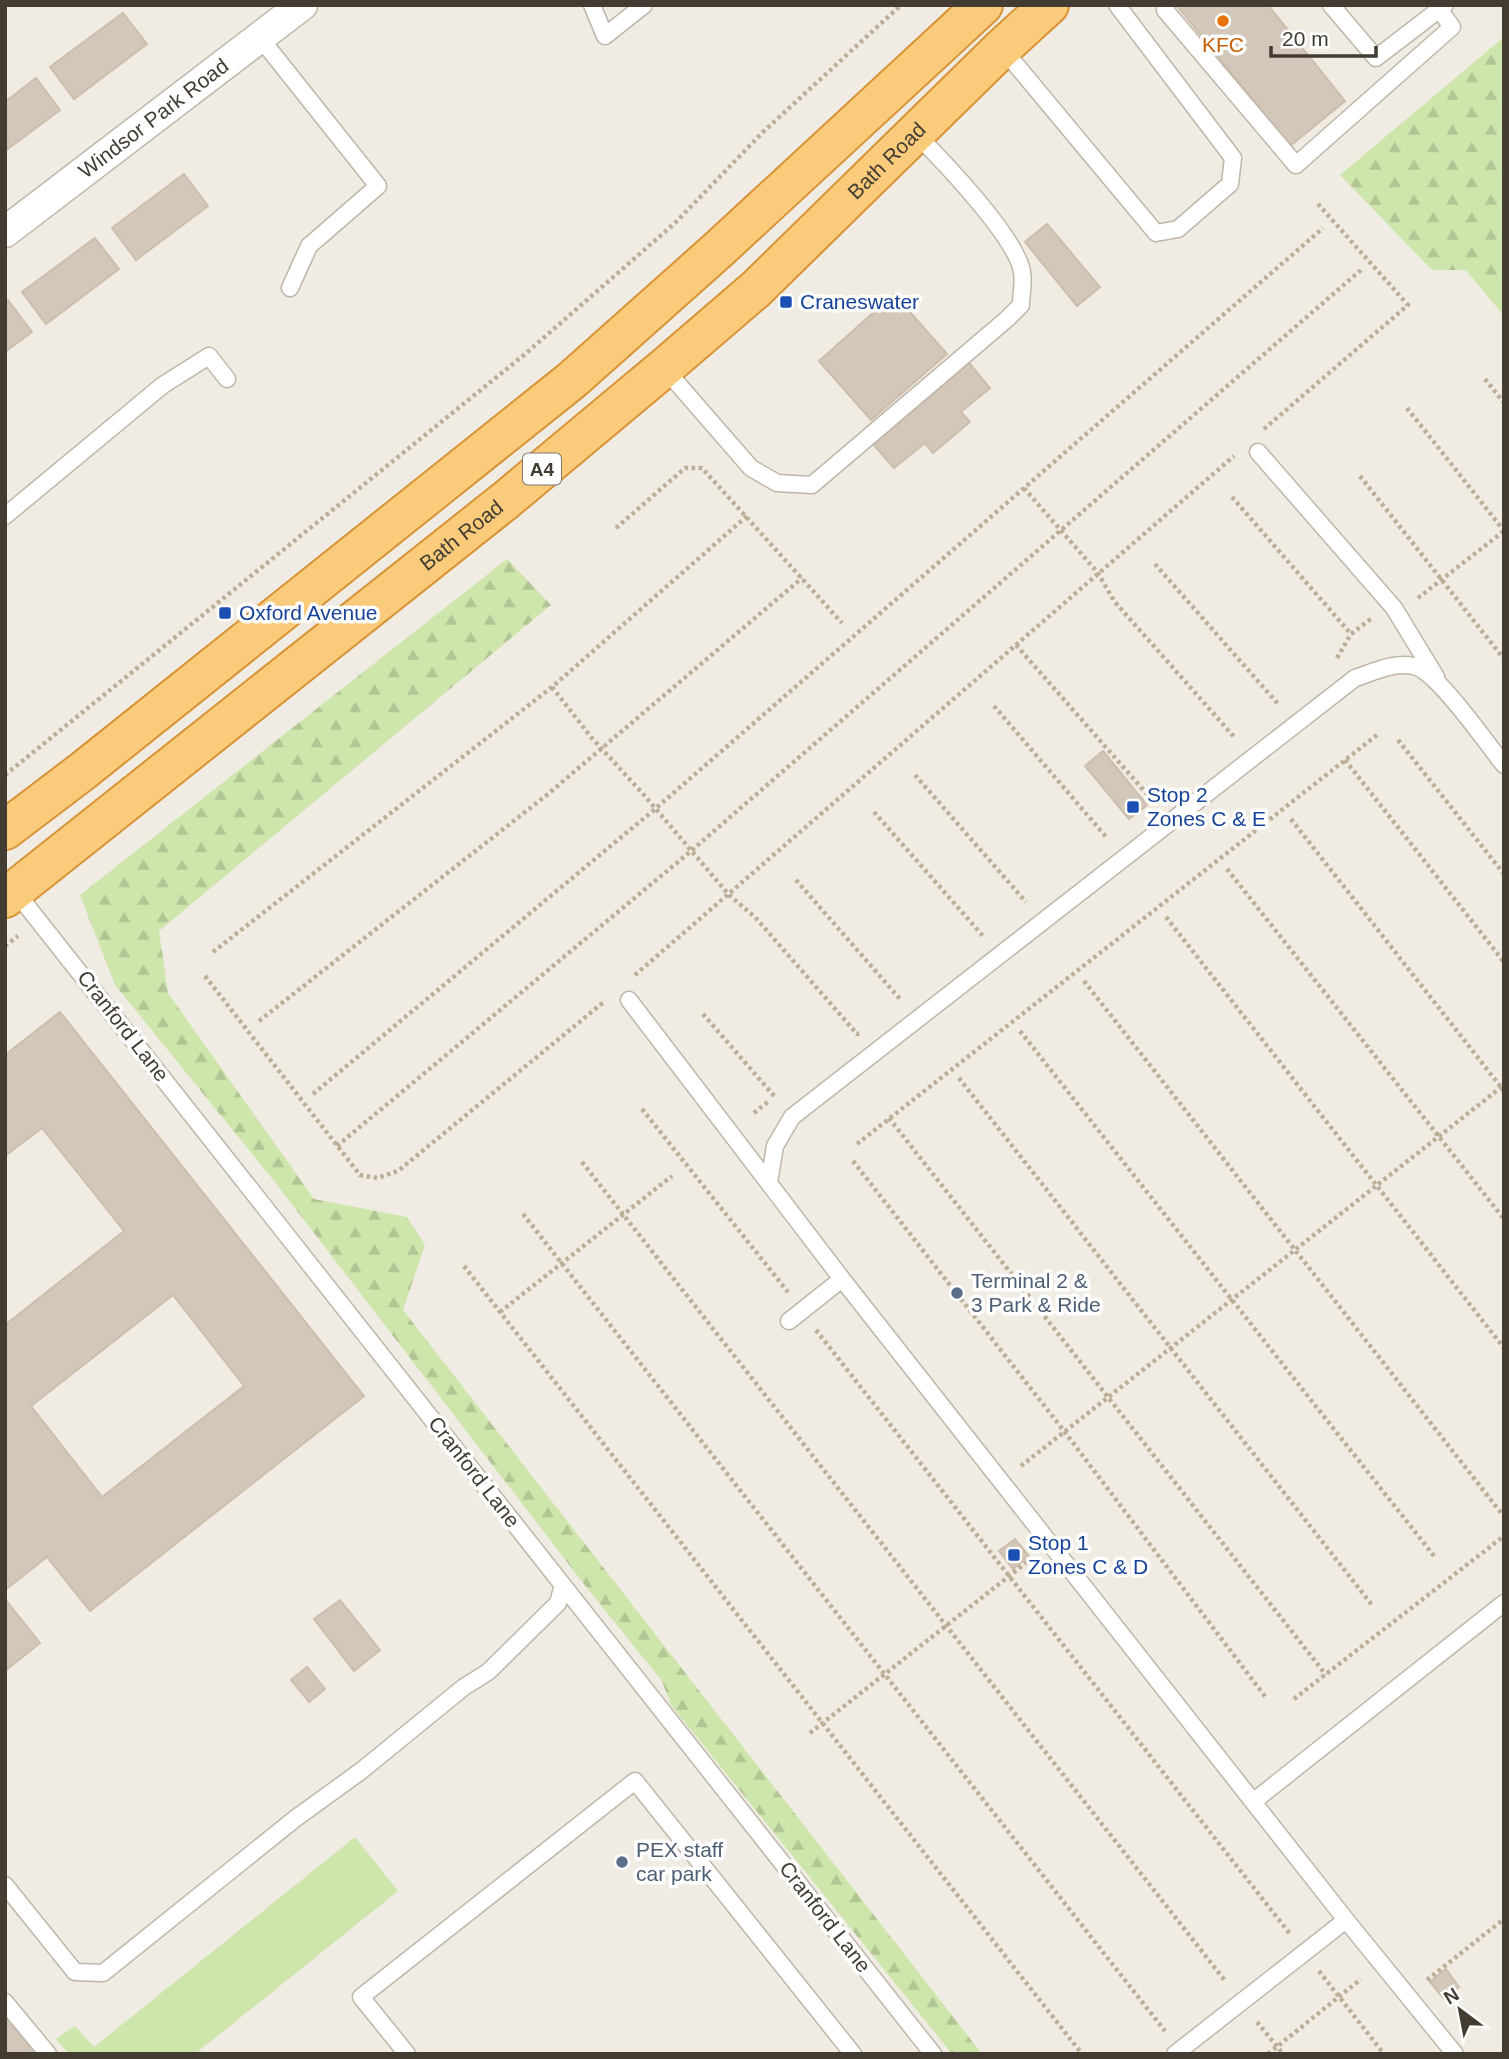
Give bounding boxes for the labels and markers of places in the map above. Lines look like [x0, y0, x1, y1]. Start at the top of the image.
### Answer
marker: KFC [1215, 13, 1231, 29]
place label: KFC [1202, 33, 1244, 56]
place label: Craneswater [800, 290, 919, 313]
marker: Craneswater [778, 294, 794, 310]
place label: Oxford Avenue [239, 601, 378, 624]
marker: Oxford Avenue [217, 605, 233, 621]
place label: Stop 2 Zones C & E [1147, 783, 1266, 830]
marker: Stop 2 Zones C & E [1125, 799, 1141, 815]
place label: Terminal 2 & 3 Park & Ride [971, 1269, 1101, 1316]
marker: Terminal 2 & 3 Park & Ride [949, 1285, 965, 1301]
place label: Stop 1 Zones C & D [1028, 1531, 1148, 1578]
marker: Stop 1 Zones C & D [1006, 1547, 1022, 1563]
place label: PEX staff car park [636, 1838, 723, 1885]
marker: PEX staff car park [614, 1854, 630, 1870]

